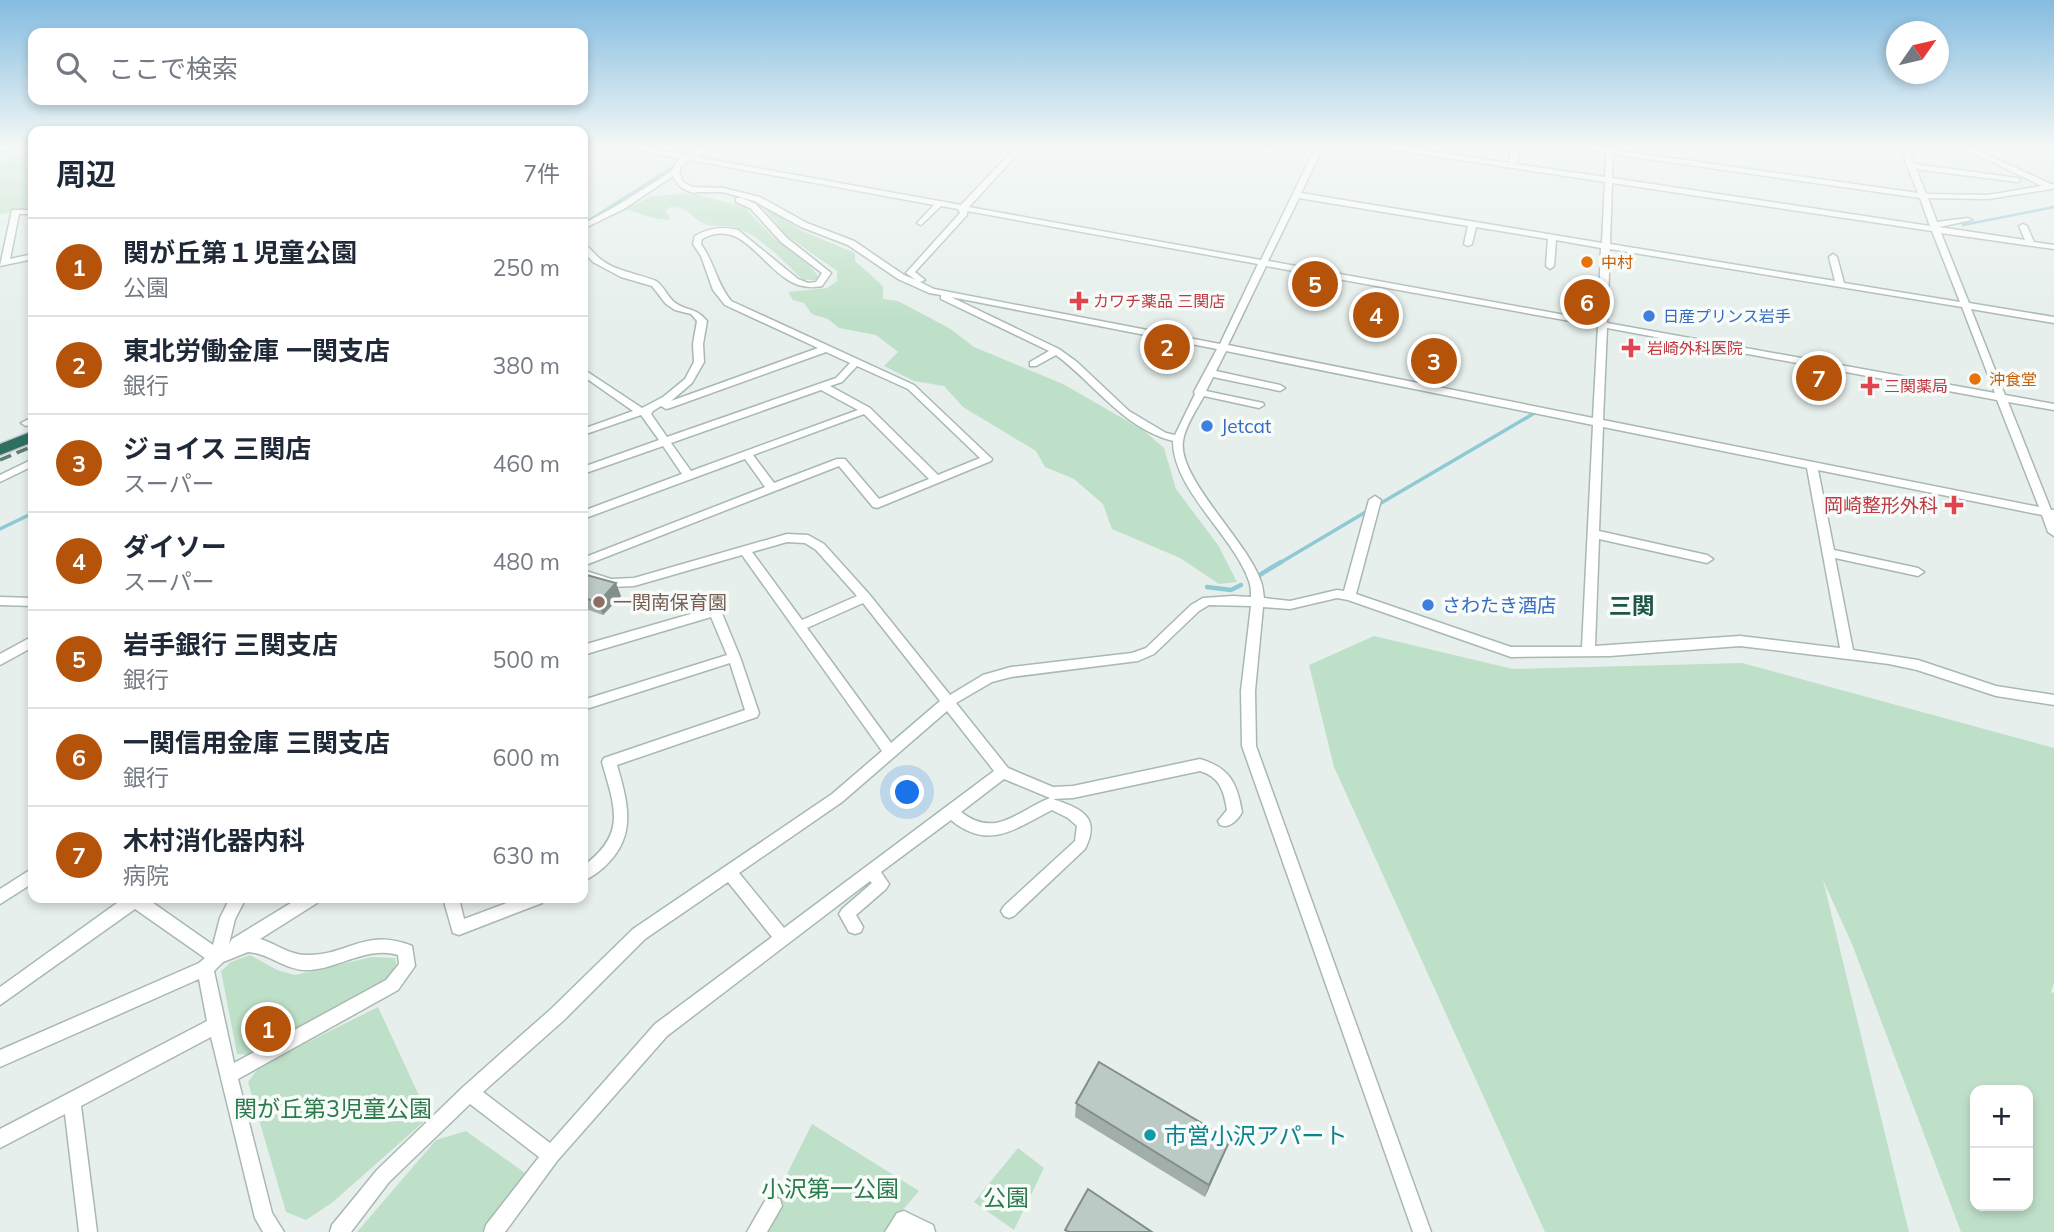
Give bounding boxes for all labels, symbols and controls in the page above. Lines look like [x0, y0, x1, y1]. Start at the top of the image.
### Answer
north arrow [1886, 21, 1949, 84]
search box [28, 28, 588, 105]
icon: search [52, 48, 90, 86]
text: ここで検索 [108, 52, 238, 85]
text: 周辺 [56, 155, 116, 193]
text: 7件 [523, 159, 560, 188]
text: 関が丘第１児童公園 [123, 236, 357, 269]
place label: 中村 [1601, 252, 1633, 272]
text: 1 [72, 253, 86, 282]
text: 250 m [492, 253, 560, 282]
marker: 中村 [1579, 254, 1595, 270]
pin: 5 [1292, 258, 1338, 310]
text: 公園 [123, 273, 169, 302]
pin: 6 [1564, 276, 1610, 328]
pin: 4 [1353, 289, 1399, 341]
place label: カワチ薬品 三関店 [1093, 291, 1225, 311]
marker: カワチ薬品 三関店 [1071, 293, 1087, 309]
place label: 日産プリンス岩手 [1663, 306, 1791, 326]
marker: 日産プリンス岩手 [1641, 308, 1657, 324]
pin: 2 [1144, 321, 1190, 373]
text: 東北労働金庫 一関支店 [123, 334, 390, 367]
pin: 3 [1411, 335, 1457, 387]
marker: 岩崎外科医院 [1621, 338, 1641, 358]
place label: 岩崎外科医院 [1647, 338, 1743, 358]
text: 2 [72, 351, 86, 380]
text: 380 m [492, 351, 560, 380]
pin: 7 [1796, 352, 1842, 404]
place label: 沖食堂 [1989, 369, 2037, 389]
text: 銀行 [123, 371, 169, 400]
marker: 沖食堂 [1967, 371, 1983, 387]
place label: 三関薬局 [1884, 376, 1948, 396]
marker: 三関薬局 [1862, 378, 1878, 394]
place label: Jetcat [1221, 414, 1272, 438]
marker: Jetcat [1199, 418, 1215, 434]
text: ジョイス 三関店 [123, 432, 311, 465]
text: 3 [72, 449, 86, 478]
text: 460 m [492, 449, 560, 478]
text: スーパー [123, 469, 215, 498]
place label: 岡崎整形外科 [1824, 493, 1938, 517]
marker: 岡崎整形外科 [1944, 495, 1964, 515]
text: ダイソー [123, 530, 227, 563]
text: 4 [72, 547, 86, 576]
text: 480 m [492, 547, 560, 576]
text: スーパー [123, 567, 215, 596]
place label: 一関南保育園 [613, 590, 727, 614]
district label: 三関 [1609, 591, 1655, 620]
place label: さわたき酒店 [1442, 593, 1556, 617]
marker: 一関南保育園 [591, 594, 607, 610]
marker: さわたき酒店 [1420, 597, 1436, 613]
text: 岩手銀行 三関支店 [123, 628, 338, 661]
text: 5 [72, 645, 86, 674]
text: 500 m [492, 645, 560, 674]
text: 銀行 [123, 665, 169, 694]
text: 一関信用金庫 三関支店 [123, 726, 390, 759]
text: 6 [72, 743, 86, 772]
text: 600 m [492, 743, 560, 772]
text: 銀行 [123, 763, 169, 792]
your location [890, 775, 924, 809]
text: 木村消化器内科 [123, 824, 305, 857]
text: 7 [72, 841, 86, 870]
text: 630 m [492, 841, 560, 870]
text: 病院 [123, 861, 169, 890]
pin: 1 [245, 1003, 291, 1055]
map controls [1970, 1085, 2033, 1211]
button: + [1970, 1085, 2033, 1148]
park label: 関が丘第3児童公園 [234, 1094, 432, 1123]
place label: 市営小沢アパート [1164, 1121, 1348, 1150]
marker: 市営小沢アパート [1142, 1127, 1158, 1143]
button: − [1970, 1148, 2033, 1211]
park label: 小沢第一公園 [761, 1174, 899, 1203]
park label: 公園 [983, 1183, 1029, 1212]

